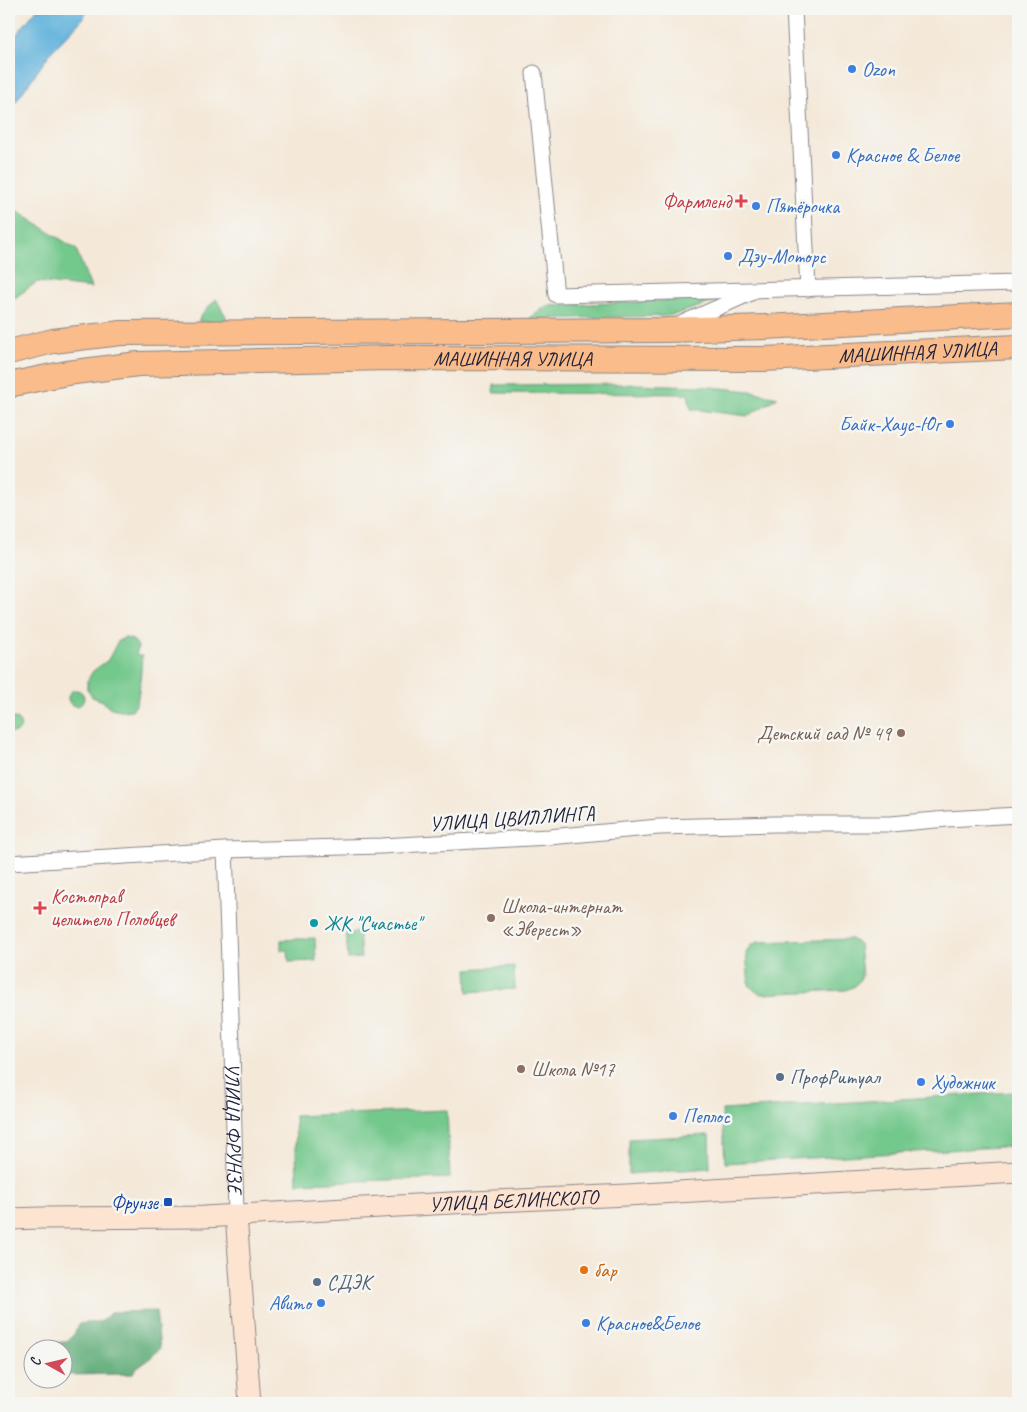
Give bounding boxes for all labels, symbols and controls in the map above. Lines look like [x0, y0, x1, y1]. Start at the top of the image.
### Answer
place label: Ozon [862, 57, 896, 82]
marker: Ozon [846, 63, 858, 75]
place label: Красное & Белое [846, 143, 961, 168]
marker: Красное & Белое [830, 149, 842, 161]
place label: Фармленд [662, 189, 733, 214]
place label: Пятёрочка [766, 194, 841, 219]
marker: Фармленд [735, 195, 747, 207]
marker: Пятёрочка [750, 200, 762, 212]
place label: Дэу-Моторс [738, 244, 826, 269]
marker: Дэу-Моторс [722, 250, 734, 262]
street label: МАШИННАЯ УЛИЦА [838, 336, 998, 368]
street label: МАШИННАЯ УЛИЦА [433, 346, 593, 372]
place label: Байк-Хаус-Юг [839, 412, 942, 437]
marker: Байк-Хаус-Юг [944, 418, 956, 430]
place label: Детский сад № 49 [757, 721, 893, 746]
marker: Детский сад № 49 [895, 727, 907, 739]
street label: УЛИЦА ЦВИЛЛИНГА [429, 800, 596, 837]
place label: Костоправ целитель Половцев [51, 884, 178, 932]
place label: Школа-интернат «Эверест» [501, 894, 624, 942]
marker: Костоправ целитель Половцев [33, 901, 47, 915]
place label: ЖК "Счастье" [324, 911, 425, 936]
marker: Школа-интернат «Эверест» [485, 912, 497, 924]
marker: ЖК "Счастье" [308, 917, 320, 929]
place label: Школа №17 [531, 1057, 615, 1082]
street label: УЛИЦА ФРУНЗЕ [219, 1062, 248, 1196]
marker: Школа №17 [515, 1063, 527, 1075]
place label: ПрофРитуал [790, 1065, 882, 1090]
place label: Художник [931, 1070, 996, 1095]
marker: ПрофРитуал [774, 1071, 786, 1083]
marker: Художник [915, 1076, 927, 1088]
place label: Пеплос [683, 1104, 730, 1129]
marker: Пеплос [667, 1110, 679, 1122]
street label: УЛИЦА БЕЛИНСКОГО [428, 1184, 601, 1217]
place label: Фрунзе [111, 1190, 159, 1215]
marker: Фрунзе [162, 1196, 174, 1208]
place label: бар [594, 1258, 618, 1283]
marker: бар [578, 1264, 590, 1276]
place label: СДЭК [327, 1270, 375, 1295]
marker: СДЭК [311, 1276, 323, 1288]
place label: Авито [269, 1291, 313, 1316]
marker: Авито [315, 1297, 327, 1309]
place label: Красное&Белое [596, 1311, 701, 1336]
marker: Красное&Белое [580, 1317, 592, 1329]
north arrow [22, 1340, 72, 1390]
text: С [27, 1356, 45, 1367]

